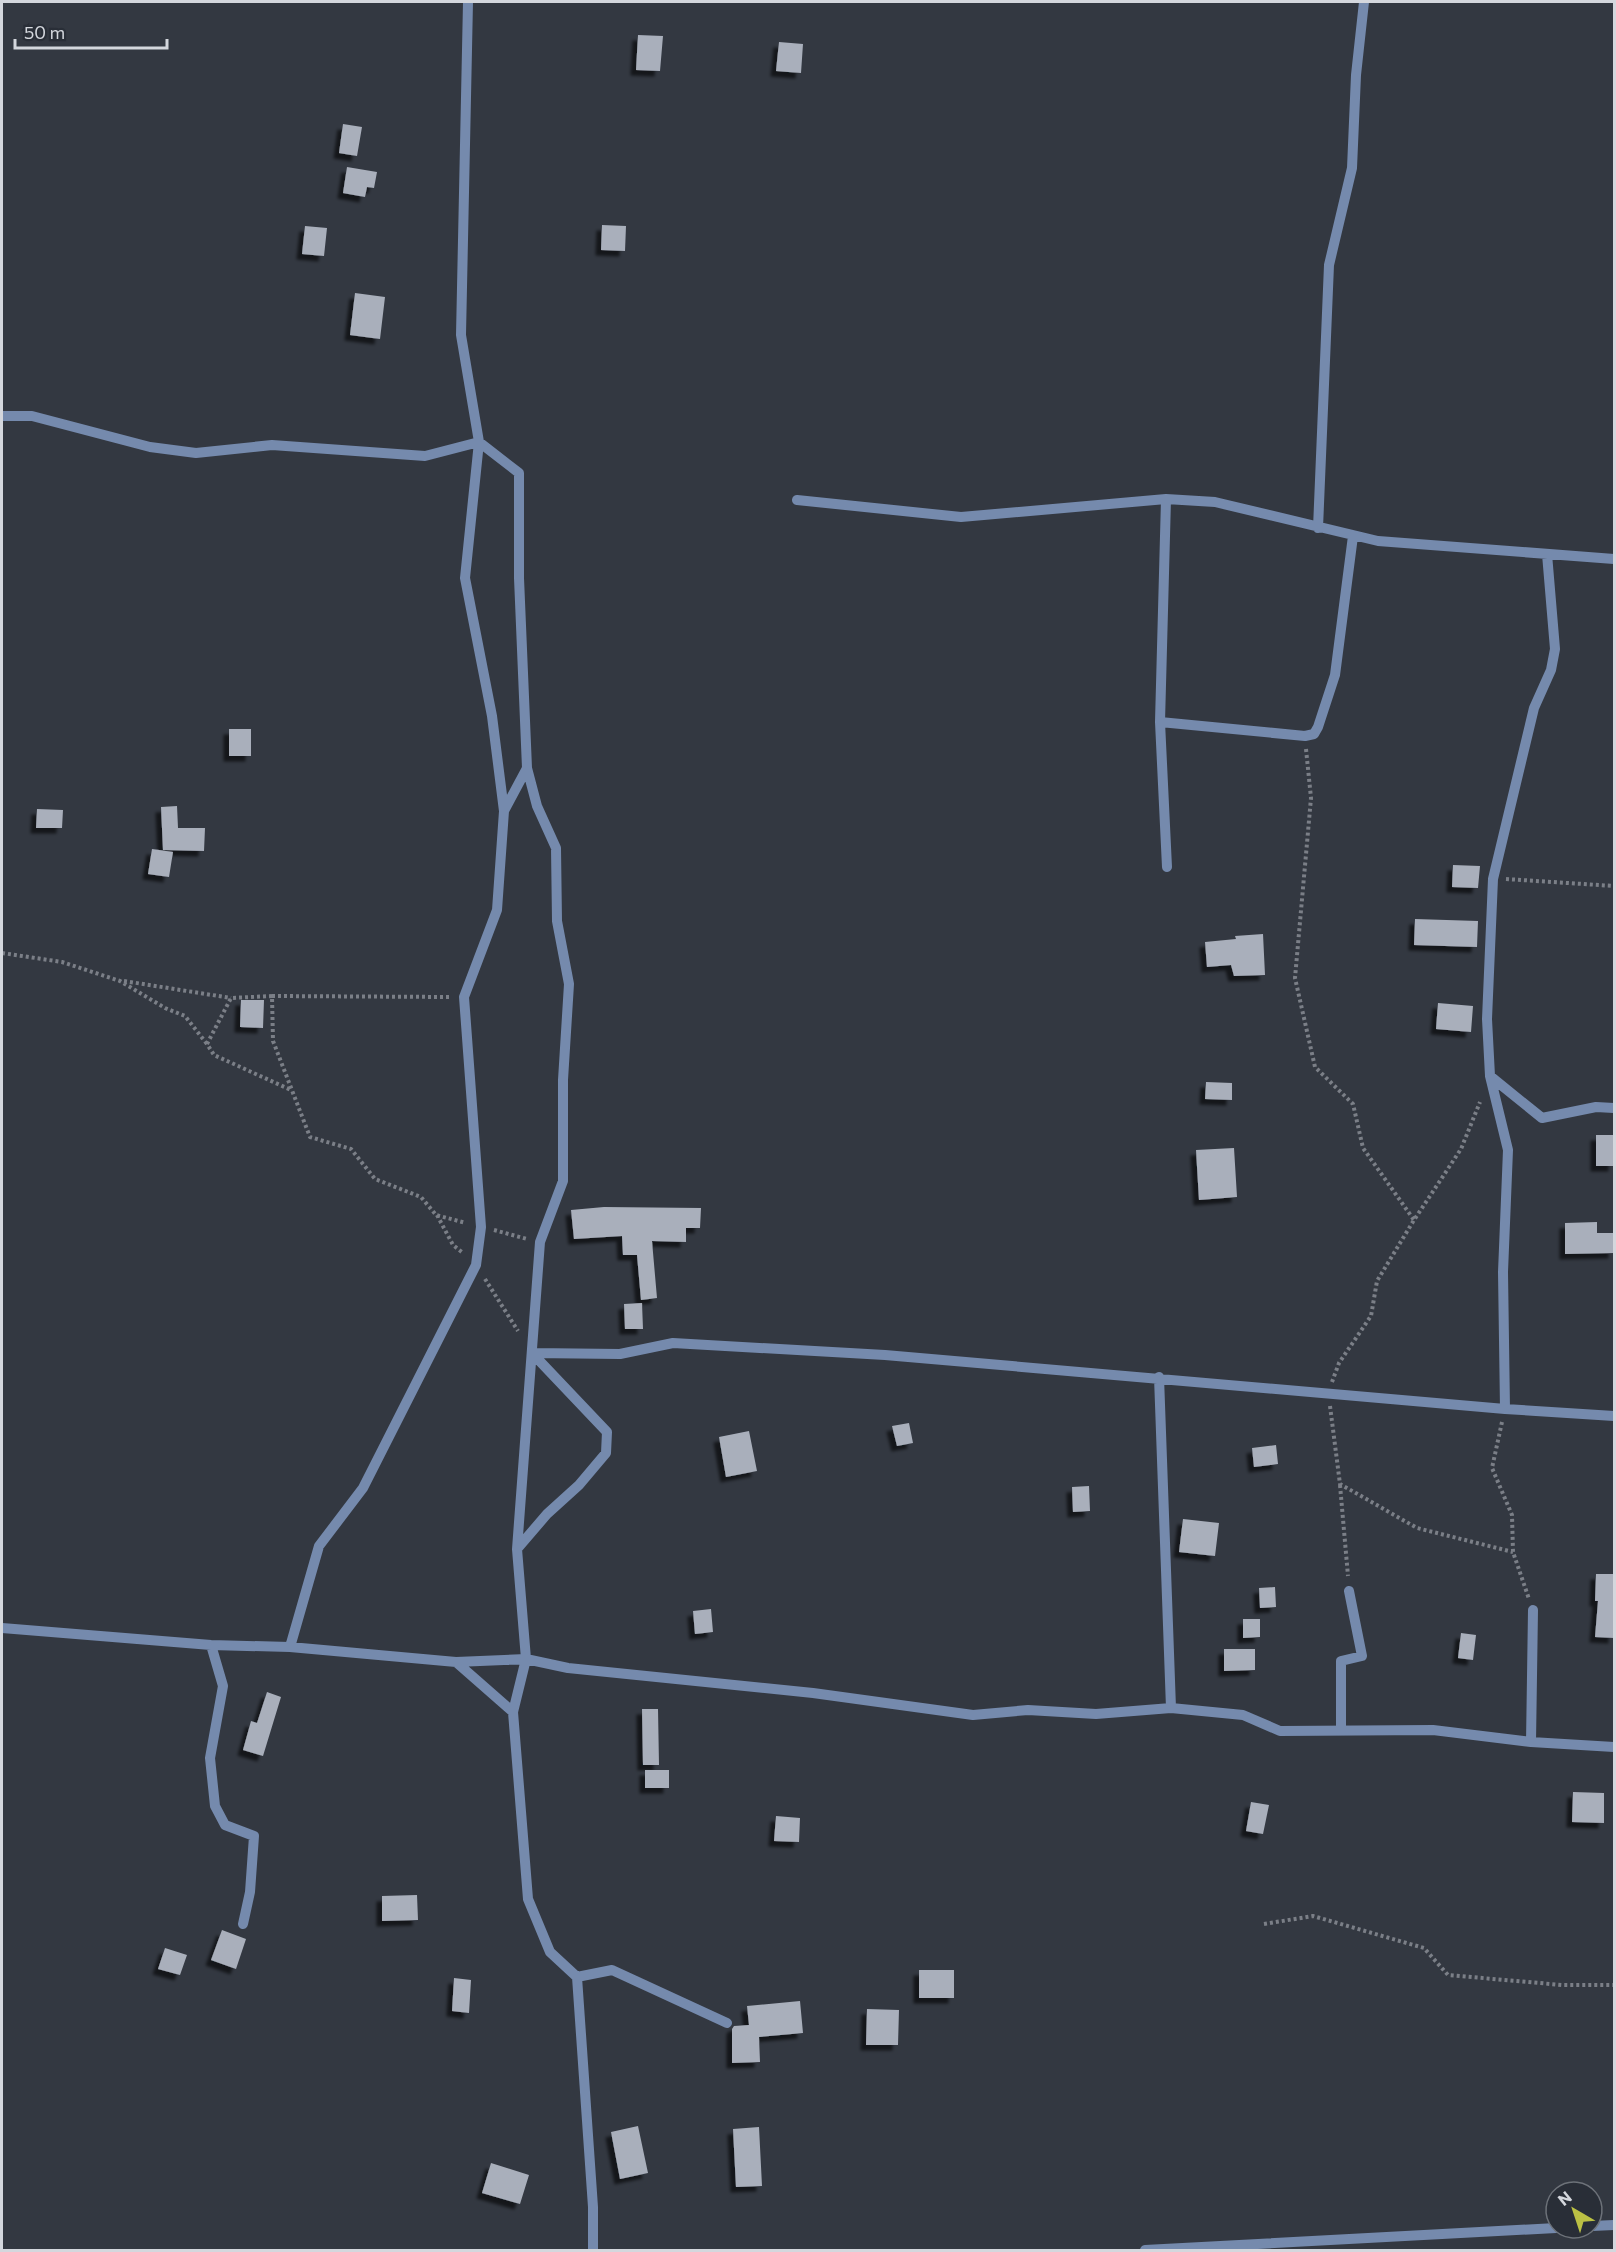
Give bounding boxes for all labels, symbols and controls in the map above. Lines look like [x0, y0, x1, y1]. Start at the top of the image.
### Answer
scale bar [15, 12, 166, 50]
text: 50 m [24, 21, 65, 43]
north arrow [1544, 2180, 1604, 2240]
text: N [1554, 2187, 1575, 2209]

